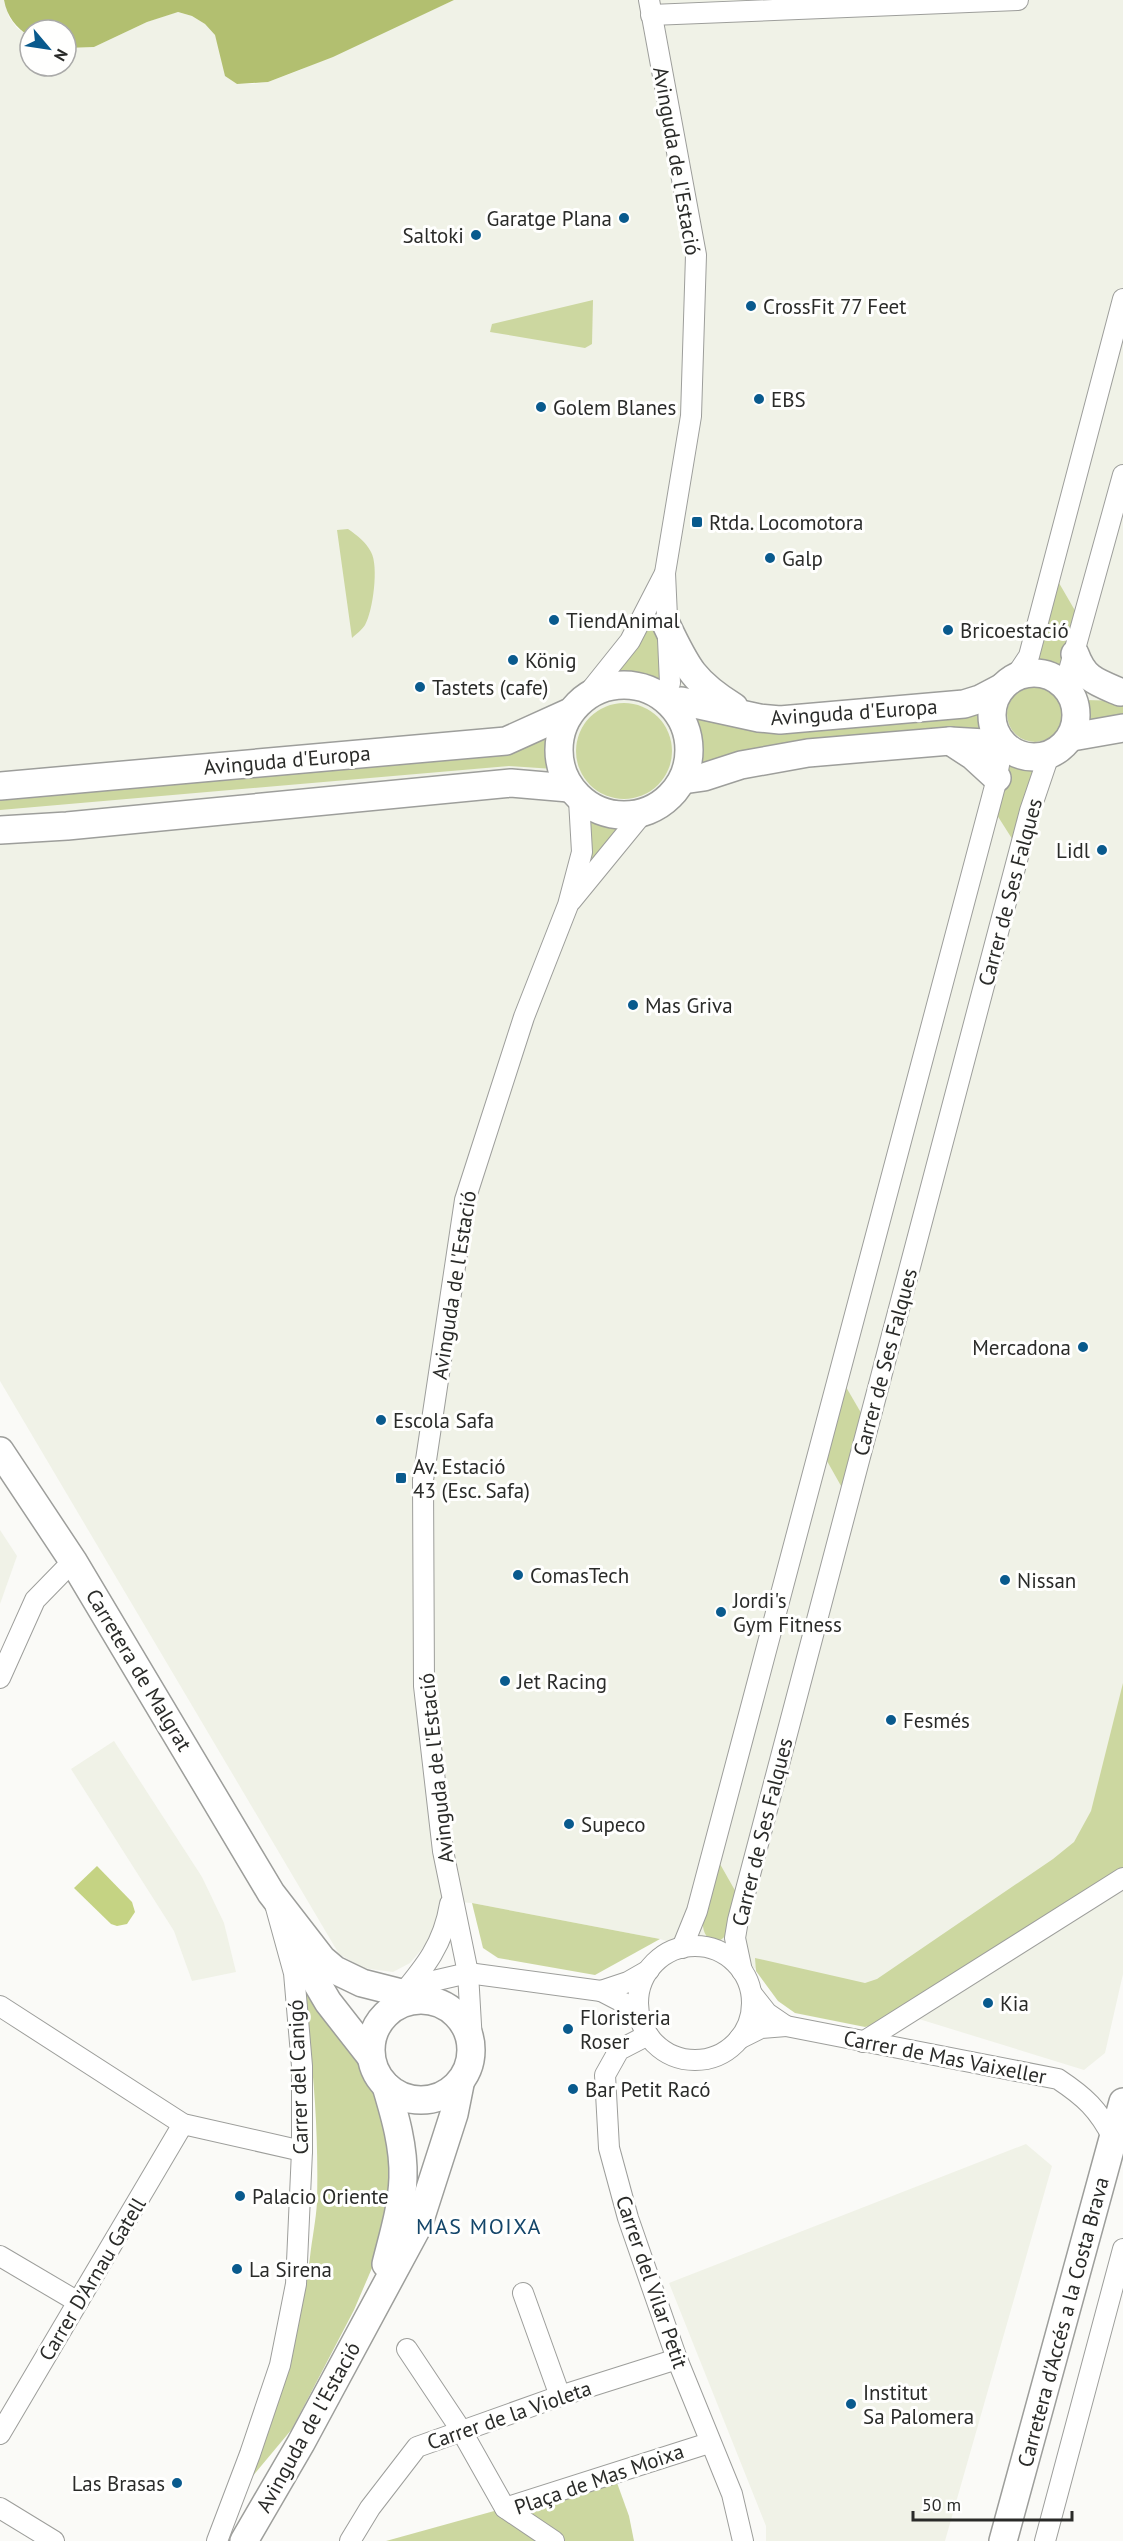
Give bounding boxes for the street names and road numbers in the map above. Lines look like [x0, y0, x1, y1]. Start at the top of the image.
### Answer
street label: Avinguda de l'Estació [647, 65, 707, 257]
street label: Avinguda d'Europa [770, 693, 938, 731]
street label: Avinguda d'Europa [202, 739, 372, 781]
street label: Carrer de Ses Falques [972, 795, 1048, 989]
street label: Avinguda de l'Estació [426, 1189, 482, 1381]
street label: Carrer de Ses Falques [847, 1265, 923, 1459]
street label: Carretera de Malgrat [80, 1584, 198, 1756]
street label: Avinguda de l'Estació [413, 1672, 459, 1864]
street label: Carrer de Ses Falques [726, 1735, 798, 1929]
street label: Carrer del Canigó [282, 1999, 314, 2155]
street label: Carrer de Mas Vaixeller [841, 2024, 1049, 2090]
street label: Carretera d'Accés a la Costa Brava [1011, 2174, 1115, 2470]
street label: Carrer D'Arnau Gatell [33, 2192, 151, 2366]
street label: Carrer del Vilar Petit [610, 2192, 694, 2372]
street label: Avinguda de l'Estació [250, 2337, 366, 2517]
street label: Carrer de la Violeta [423, 2374, 595, 2456]
street label: Plaça de Mas Moixa [511, 2437, 687, 2521]

